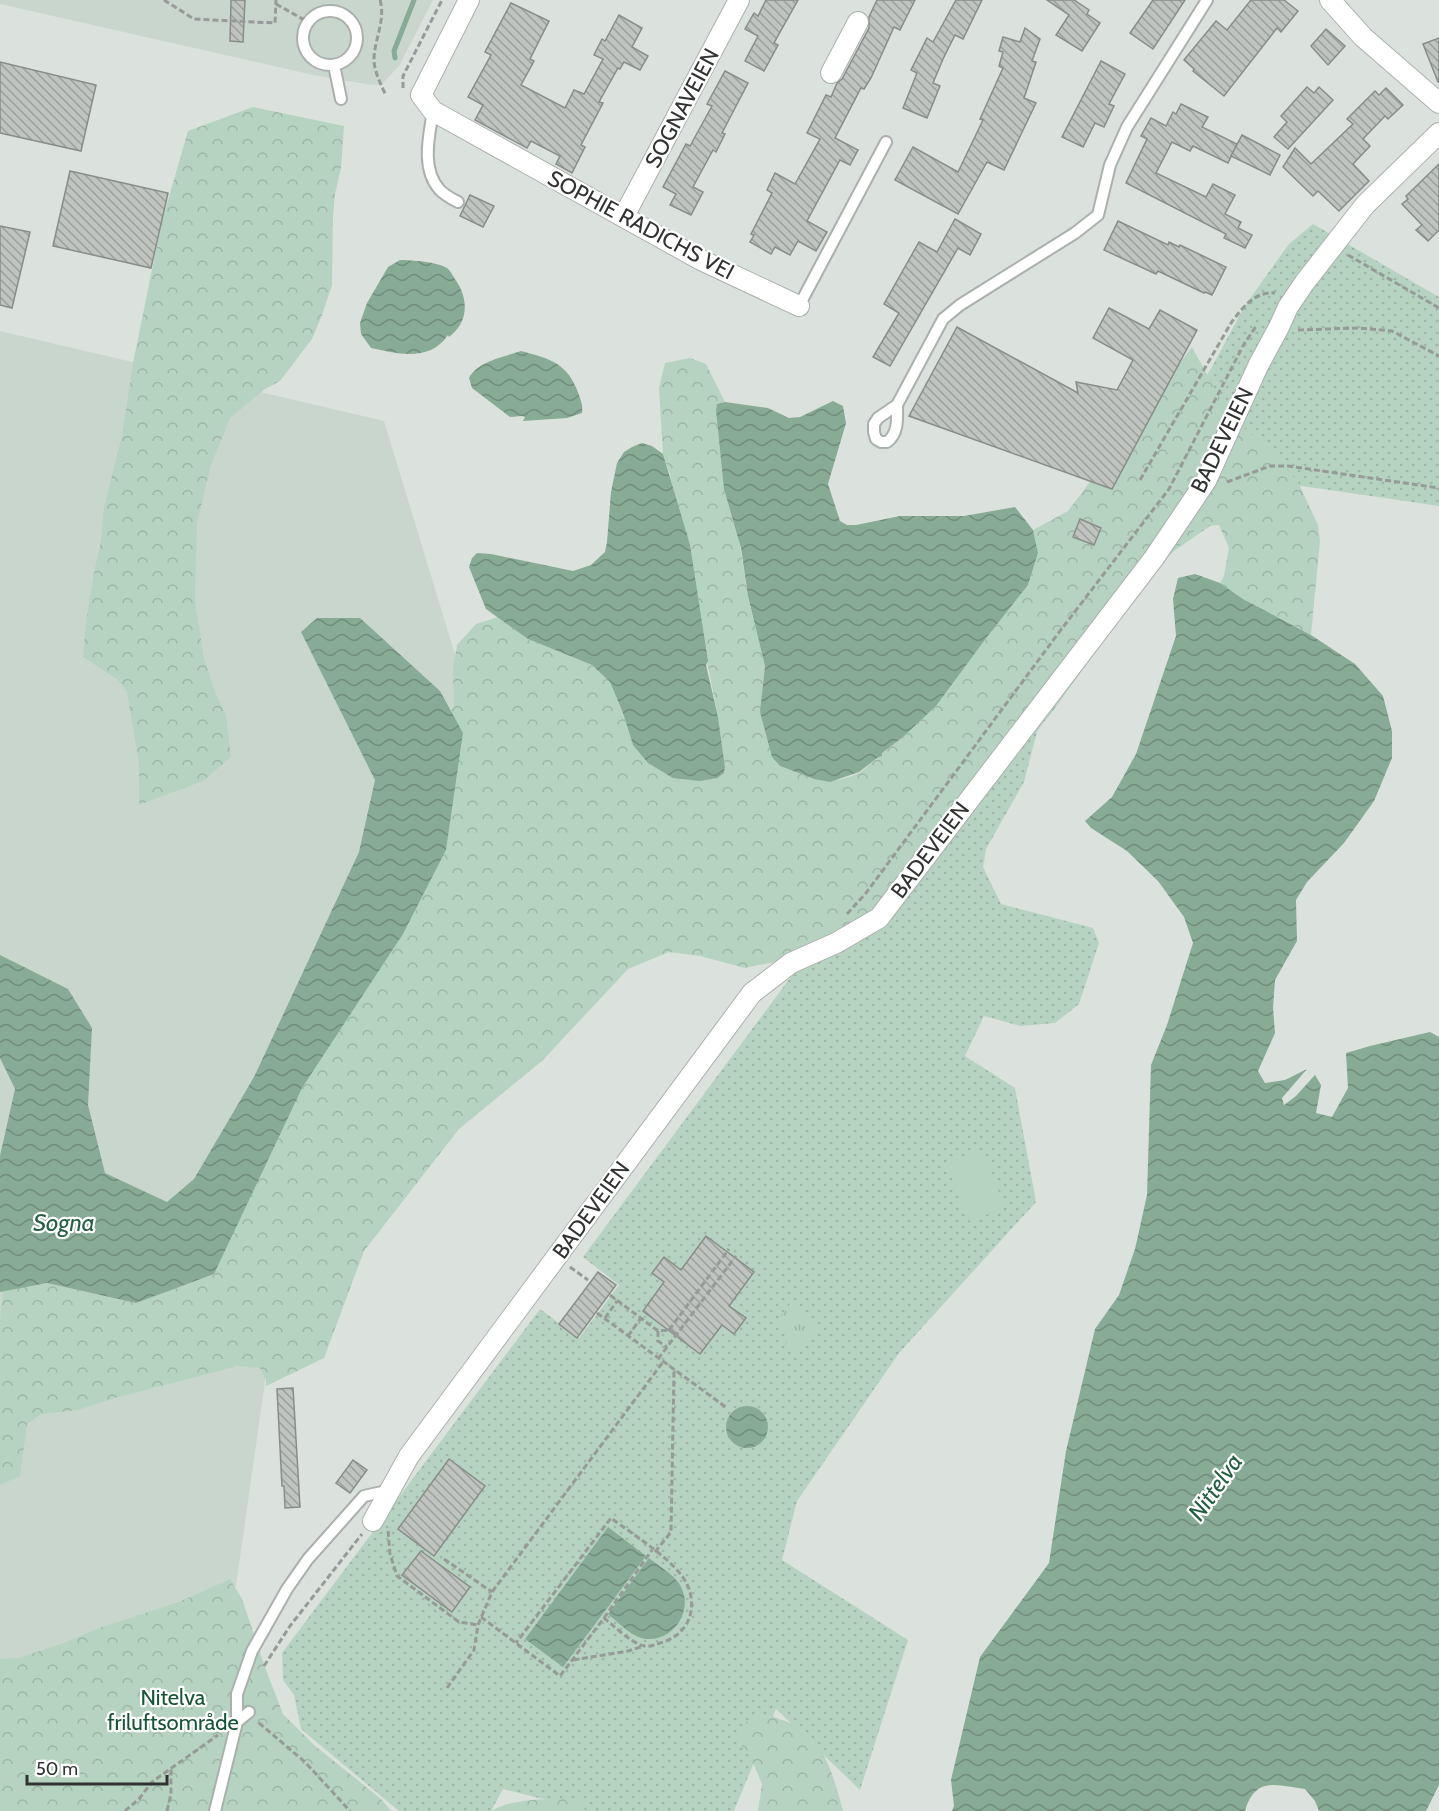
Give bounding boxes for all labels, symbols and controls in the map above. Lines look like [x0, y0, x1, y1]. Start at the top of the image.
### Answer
street label: SOGNAVEIEN [639, 44, 725, 172]
street label: SOPHIE RADICHS VEI [543, 164, 739, 286]
street label: BADEVEIEN [1185, 383, 1259, 497]
street label: BADEVEIEN [885, 796, 975, 904]
street label: BADEVEIEN [547, 1156, 635, 1264]
water label: Sogna [33, 1208, 95, 1237]
water label: Nittelva [1182, 1448, 1248, 1526]
park label: Nitelva friluftsområde [107, 1684, 239, 1736]
scale bar [27, 1748, 166, 1786]
text: 50 m [36, 1758, 78, 1780]

